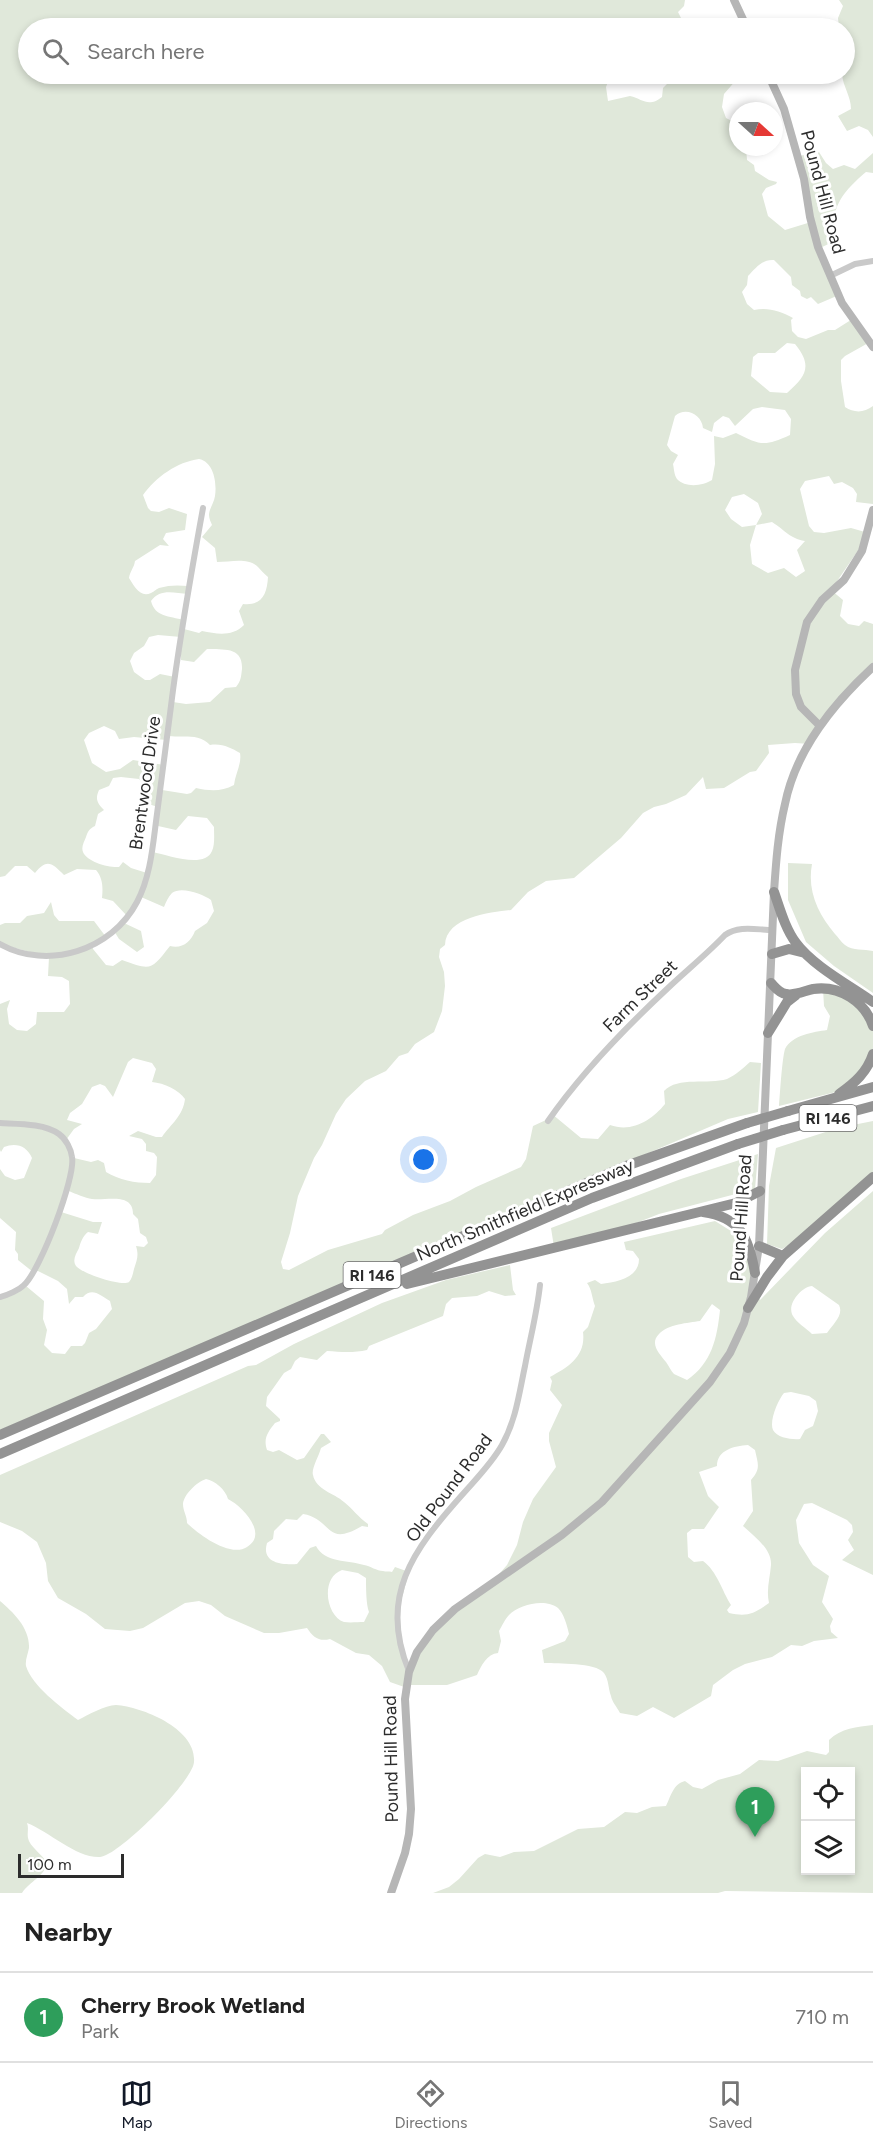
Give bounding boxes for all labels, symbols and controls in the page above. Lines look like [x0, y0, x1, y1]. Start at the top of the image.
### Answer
search box [18, 18, 855, 84]
icon: search [39, 35, 72, 68]
text: Search here [87, 38, 205, 65]
north arrow [729, 102, 783, 156]
street label: Pound Hill Road [796, 128, 850, 256]
street label: Brentwood Drive [125, 714, 165, 851]
street label: Farm Street [598, 955, 682, 1037]
road number: RI 146 [800, 1105, 856, 1131]
your location [409, 1145, 438, 1174]
street label: North Smithfield Expressway [413, 1154, 637, 1266]
street label: Pound Hill Road [726, 1154, 756, 1282]
road number: RI 146 [344, 1262, 400, 1288]
street label: Old Pound Road [401, 1429, 497, 1547]
street label: Pound Hill Road [379, 1695, 403, 1823]
map controls [801, 1767, 855, 1875]
button: locate [801, 1767, 855, 1821]
pin: 1 [736, 1788, 774, 1837]
button: layers [801, 1821, 855, 1875]
scale bar [18, 1851, 124, 1878]
text: 100 m [27, 1855, 72, 1874]
text: Nearby [24, 1916, 112, 1948]
text: Cherry Brook Wetland [81, 1992, 305, 2019]
text: 1 [39, 2005, 48, 2029]
text: 710 m [795, 2005, 849, 2029]
text: Park [81, 2019, 119, 2043]
tab: Map [120, 2077, 153, 2132]
tab: Directions [394, 2077, 467, 2132]
tab: Saved [708, 2077, 753, 2132]

